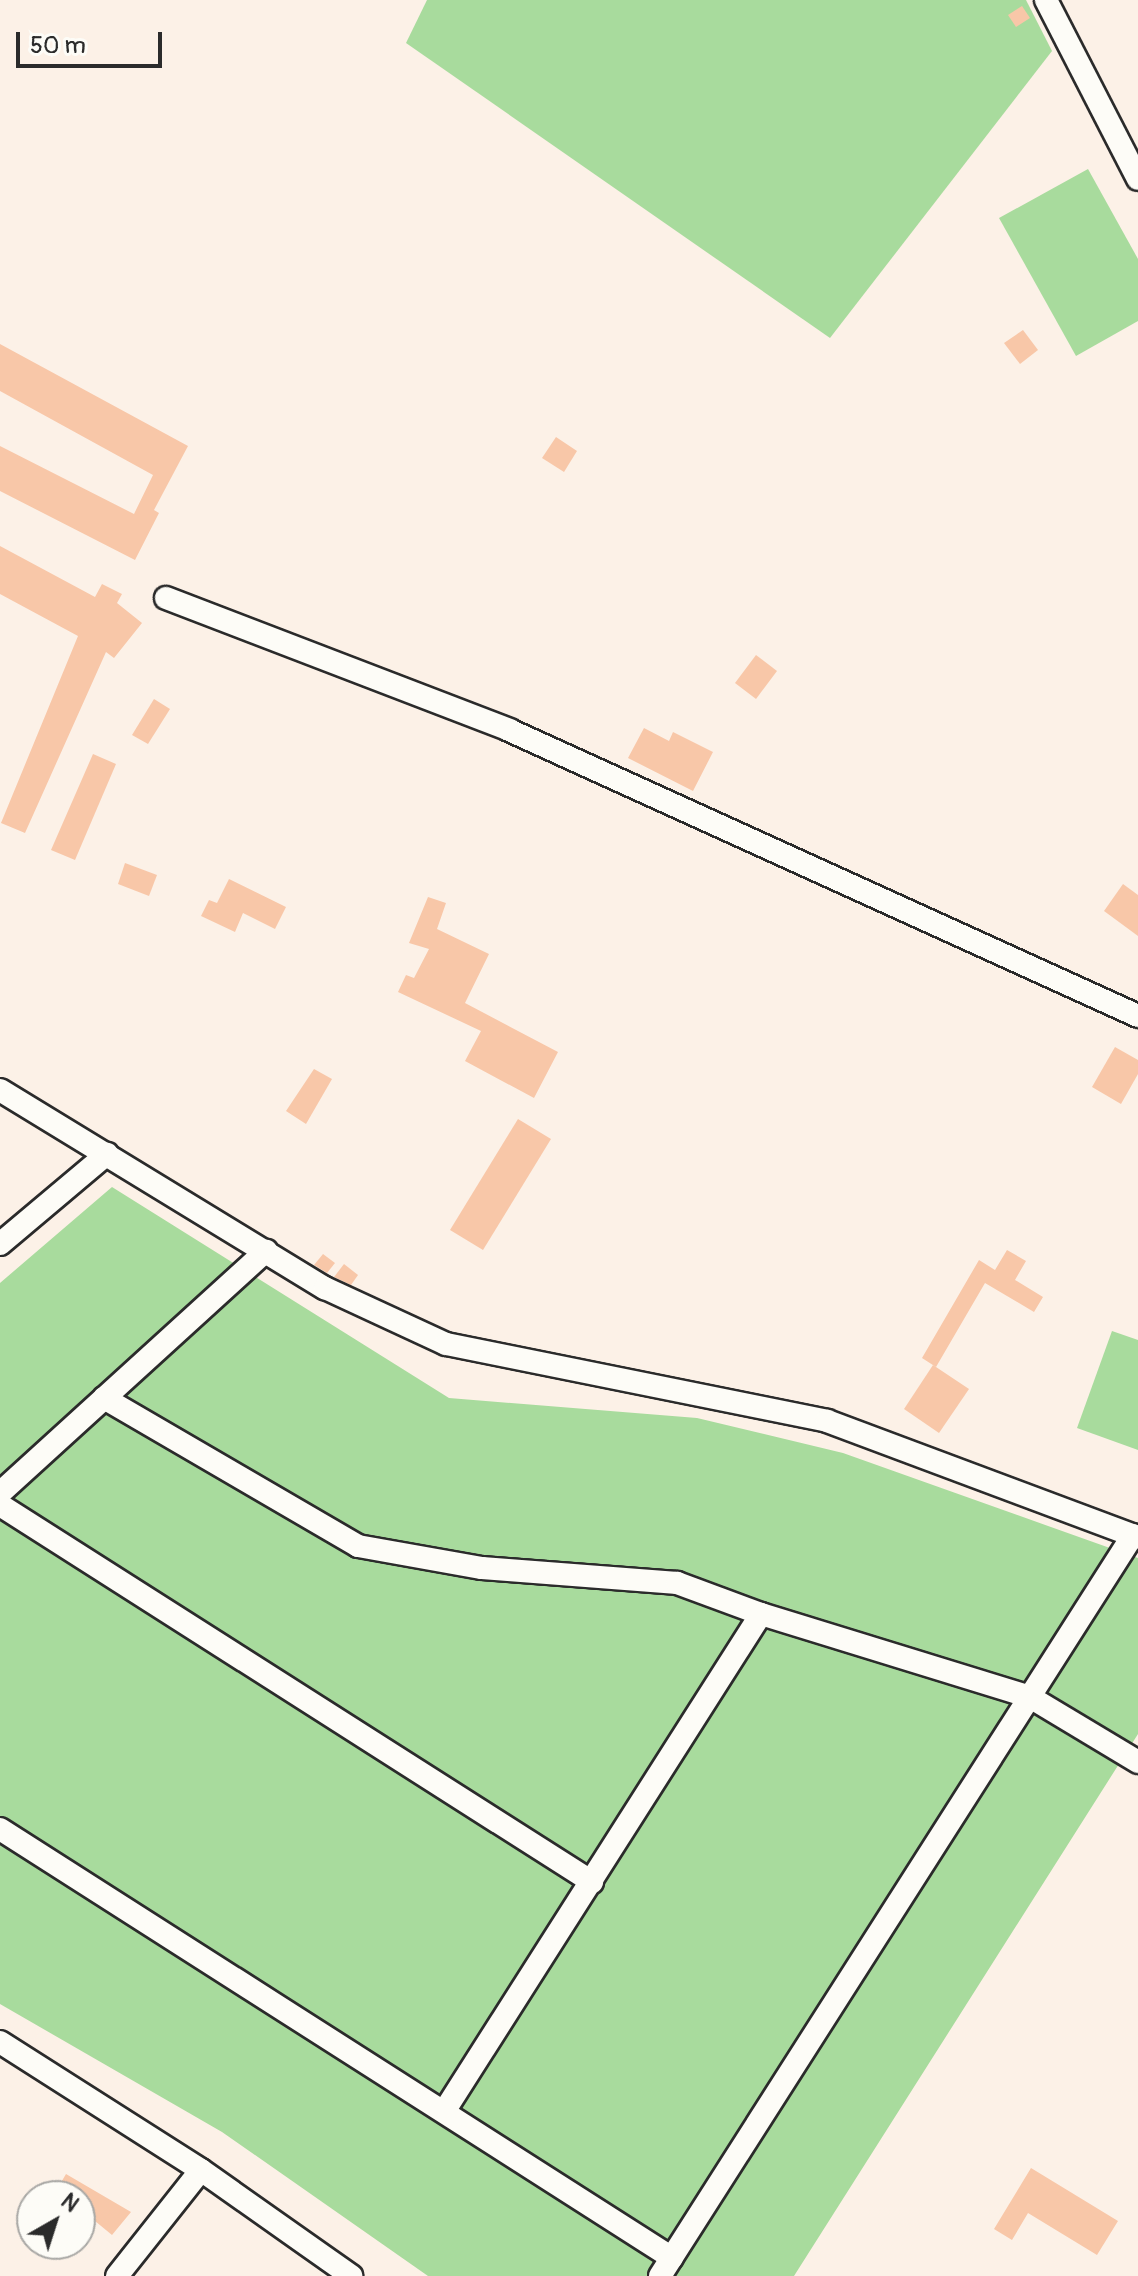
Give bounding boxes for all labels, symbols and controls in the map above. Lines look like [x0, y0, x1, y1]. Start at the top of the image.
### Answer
scale bar [20, 16, 166, 66]
text: 50 m [30, 31, 86, 60]
north arrow [16, 2180, 96, 2260]
text: N [55, 2187, 84, 2218]

